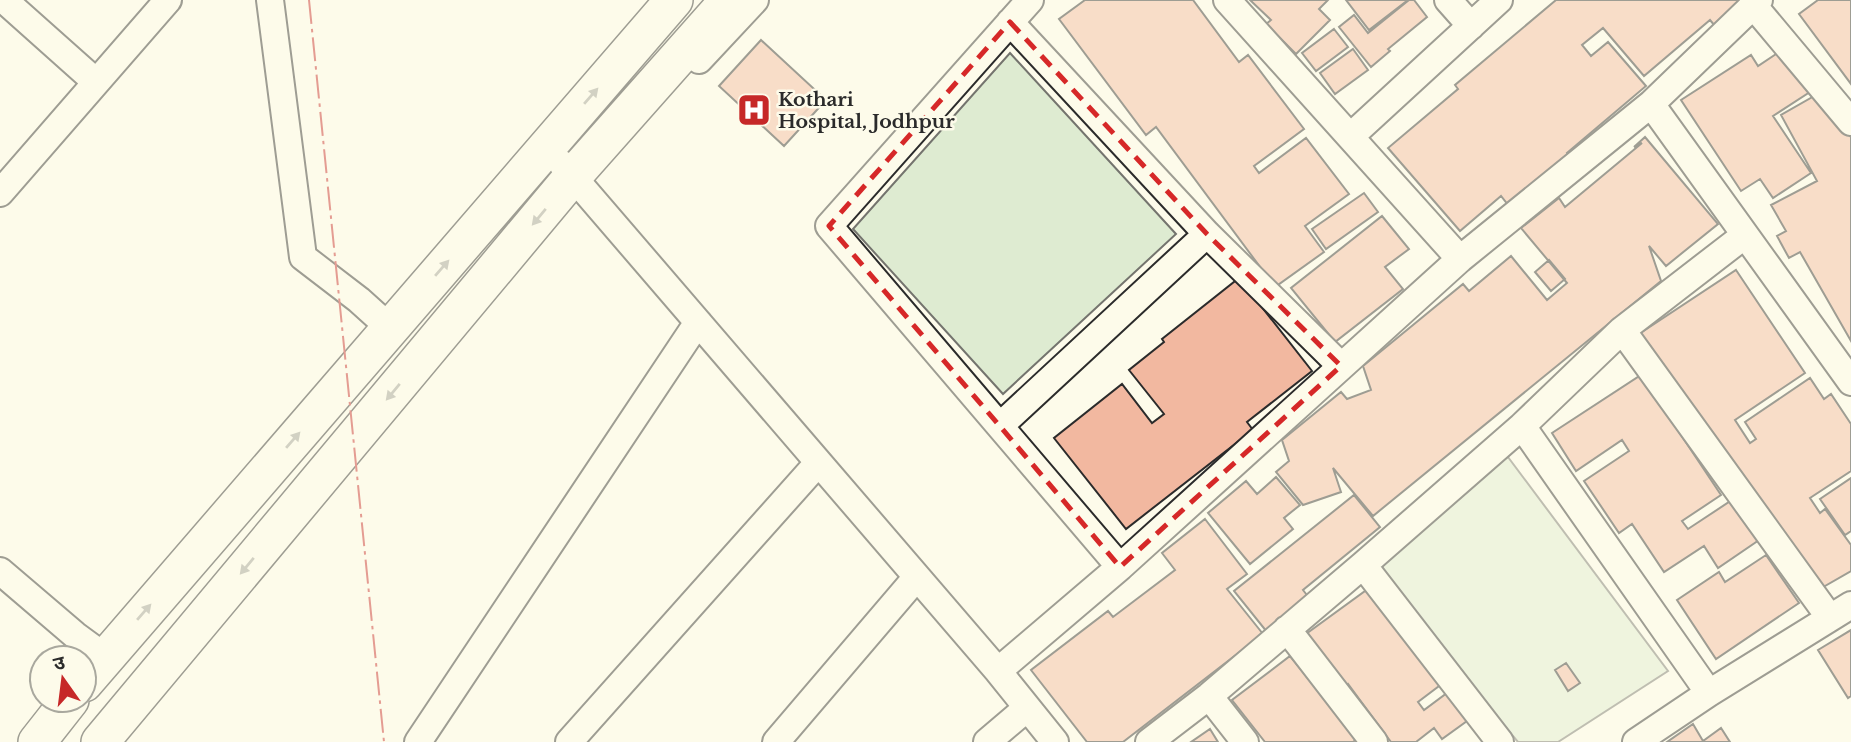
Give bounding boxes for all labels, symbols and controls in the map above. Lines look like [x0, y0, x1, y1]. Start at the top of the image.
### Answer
one-way arrow [583, 88, 598, 105]
place label: Kothari Hospital, Jodhpur [778, 88, 955, 133]
hospital icon: Kothari Hospital, Jodhpur [735, 91, 773, 129]
one-way arrow [532, 209, 547, 226]
one-way arrow [434, 260, 449, 277]
one-way arrow [386, 383, 401, 400]
one-way arrow [285, 431, 301, 449]
one-way arrow [240, 558, 255, 575]
one-way arrow [136, 603, 152, 621]
north arrow [28, 644, 98, 714]
text: उ [51, 650, 68, 675]

